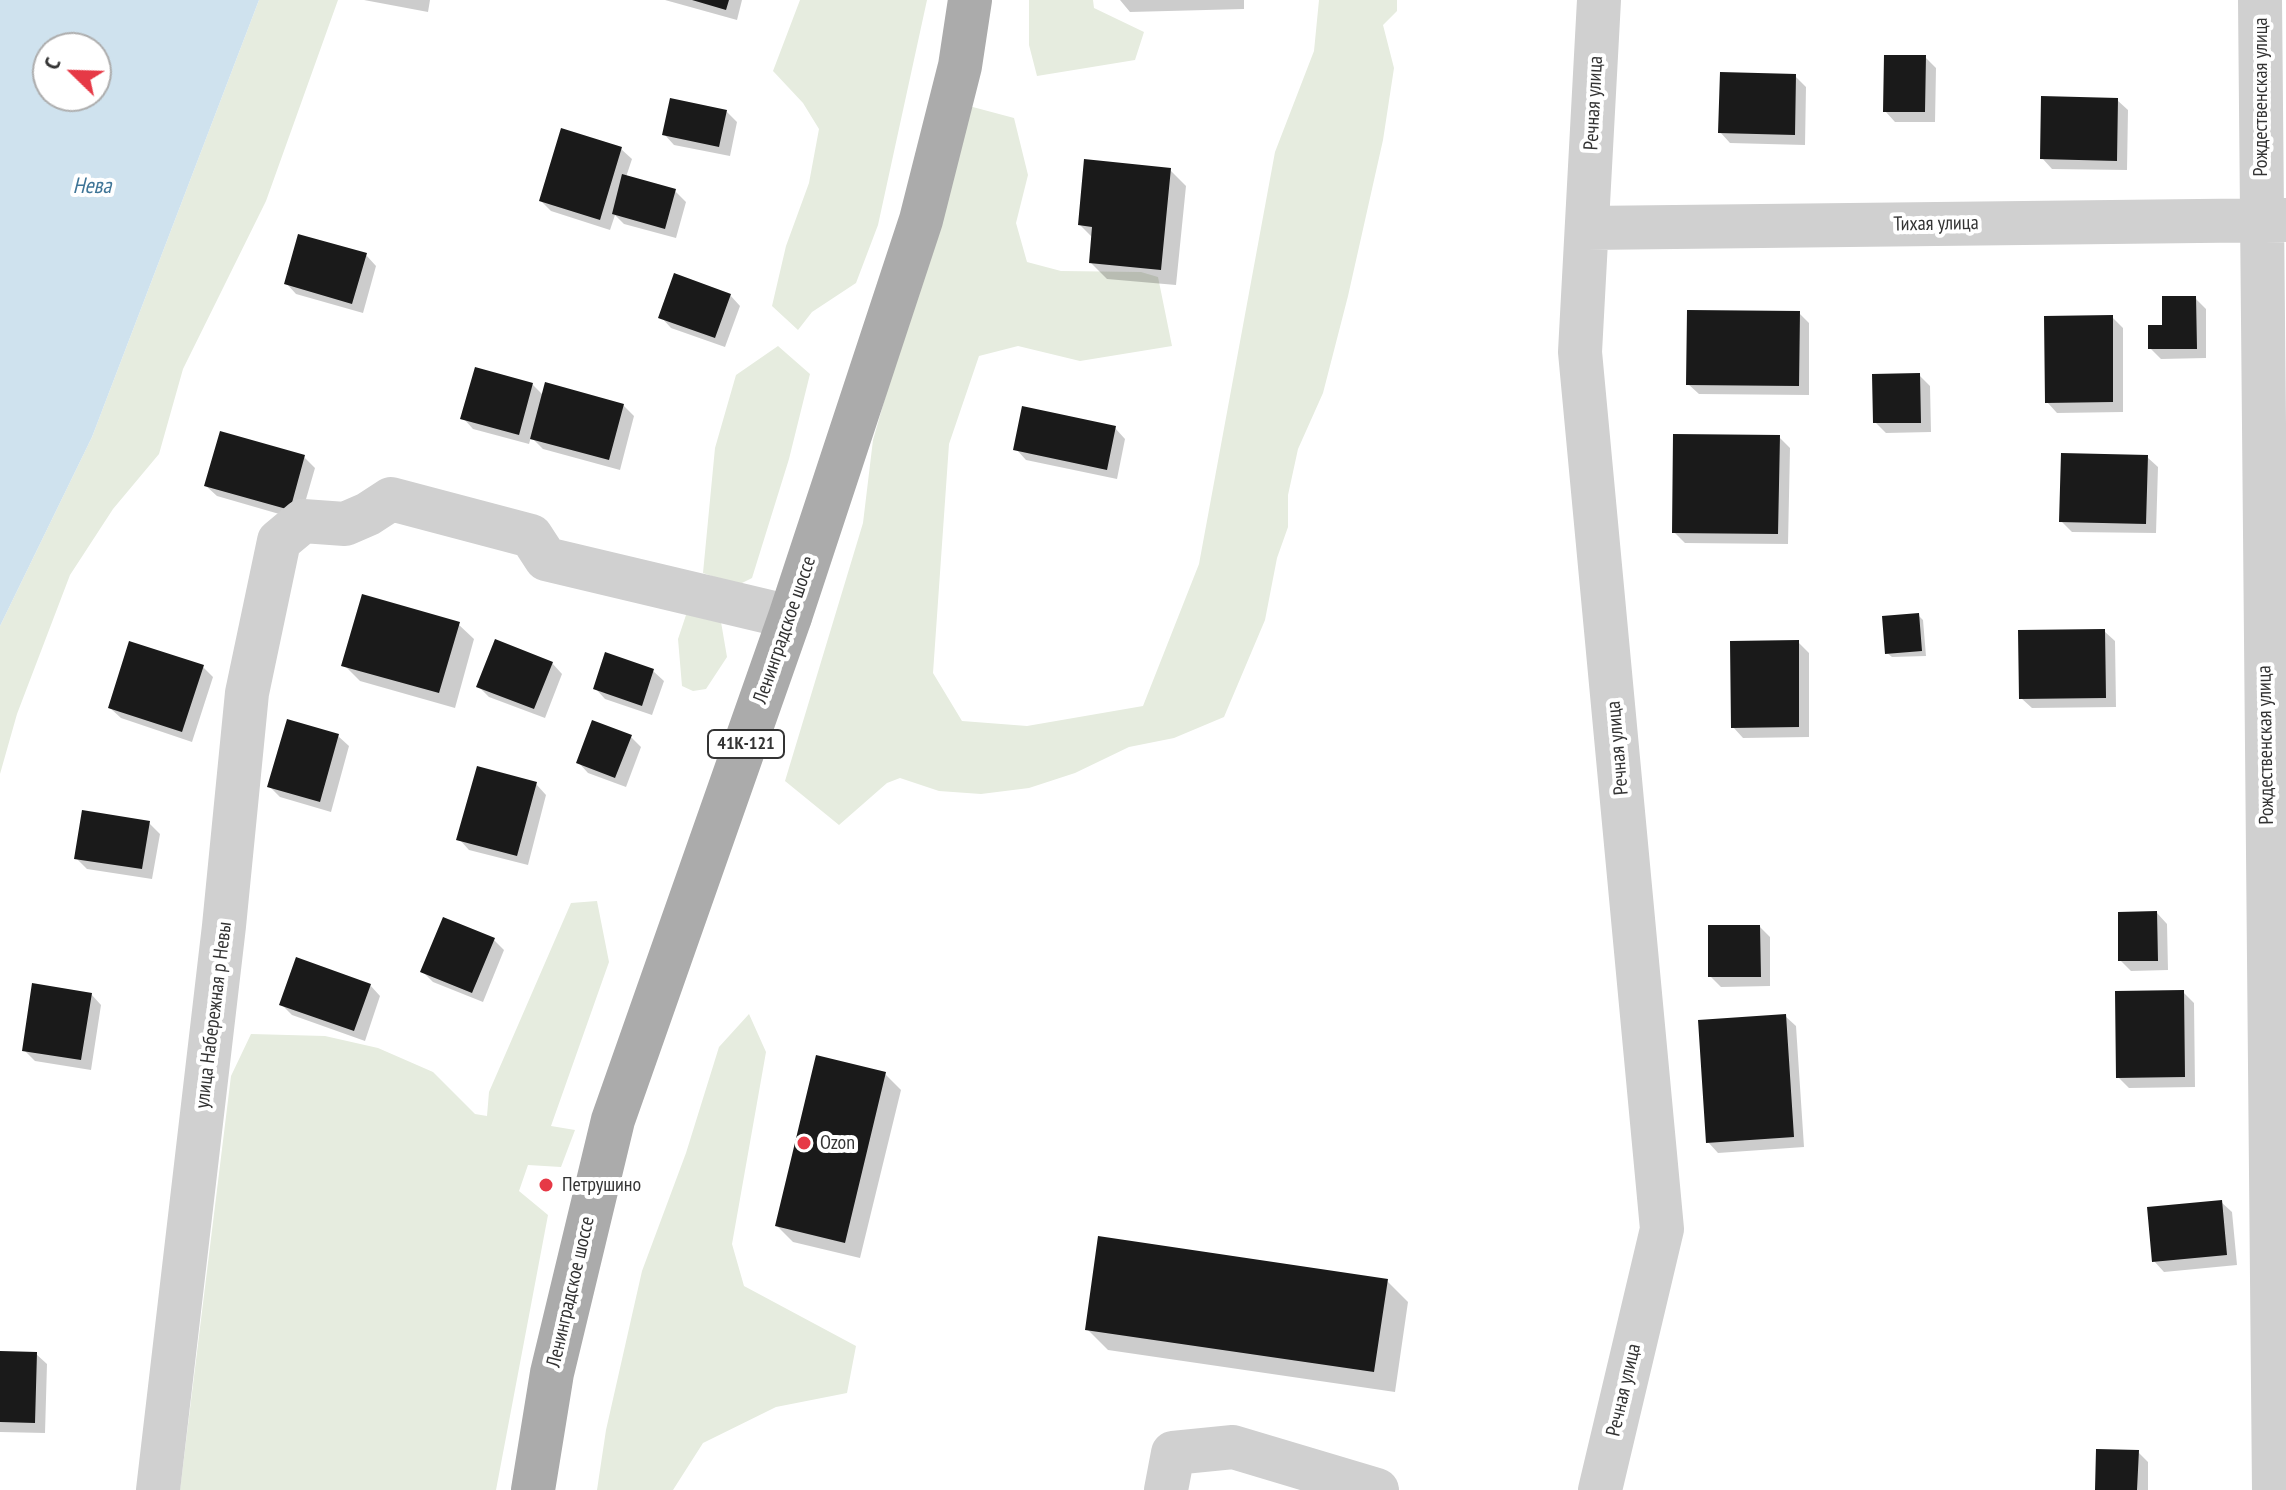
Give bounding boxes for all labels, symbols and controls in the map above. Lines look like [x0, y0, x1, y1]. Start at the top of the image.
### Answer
street label: Рождественская улица [2249, 17, 2273, 177]
north arrow [32, 32, 112, 112]
text: С [37, 53, 67, 74]
street label: Речная улица [1580, 55, 1608, 151]
water label: Нева [73, 174, 111, 200]
street label: Тихая улица [1893, 211, 1979, 237]
street label: Ленинградское шоссе [749, 553, 821, 707]
street label: Рождественская улица [2253, 665, 2279, 825]
street label: Речная улица [1602, 700, 1634, 796]
road number: 41К-121 [708, 730, 784, 758]
street label: улица Набережная р Невы [191, 920, 237, 1110]
place label: Ozon [820, 1131, 855, 1155]
marker: Ozon [795, 1134, 813, 1152]
place label: Петрушино [562, 1173, 641, 1197]
marker: Петрушино [537, 1176, 555, 1194]
street label: Ленинградское шоссе [542, 1214, 600, 1370]
street label: Речная улица [1602, 1341, 1646, 1439]

